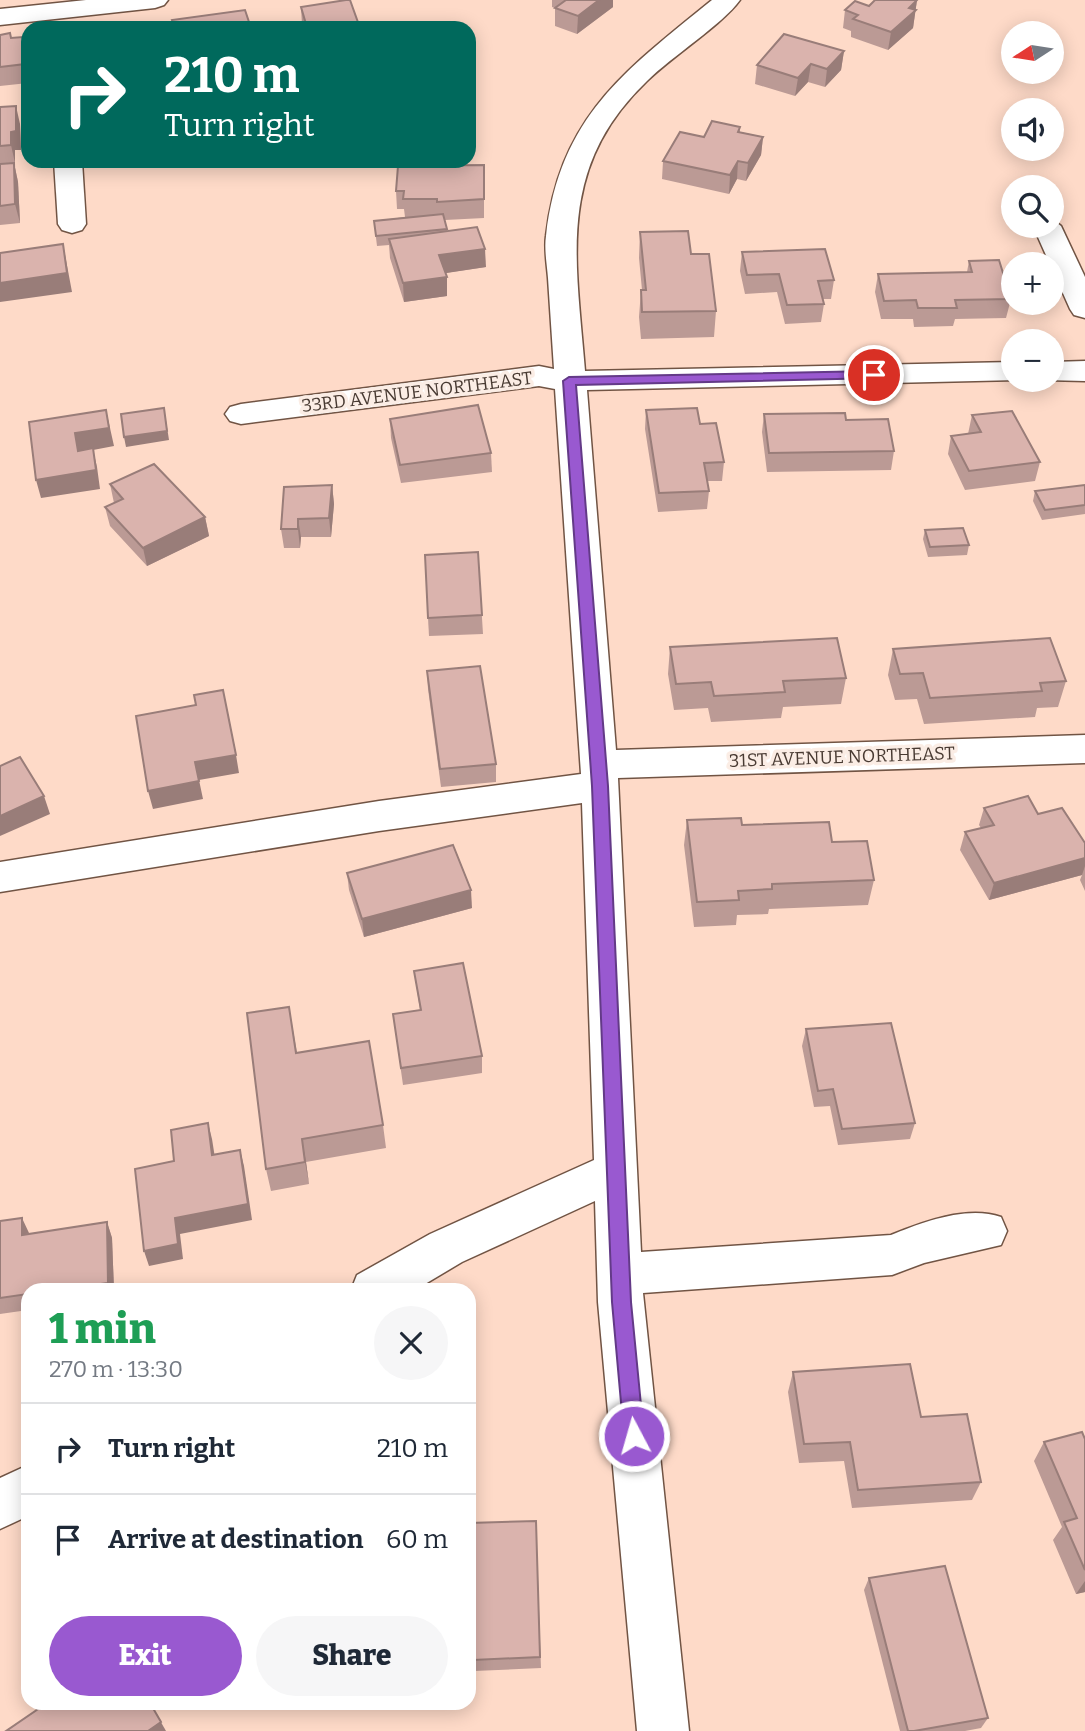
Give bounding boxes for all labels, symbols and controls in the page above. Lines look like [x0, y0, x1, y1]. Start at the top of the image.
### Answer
north arrow [1001, 21, 1064, 84]
map controls [1001, 21, 1064, 392]
text: 210 m [164, 46, 299, 105]
icon: right [49, 49, 140, 140]
button: sound [1001, 98, 1064, 161]
text: Turn right [164, 106, 315, 144]
button: search [1001, 175, 1064, 238]
button: + [1001, 252, 1064, 315]
button: − [1001, 329, 1064, 392]
pin [844, 345, 904, 405]
icon: arrive [855, 356, 893, 394]
street label: 33RD AVENUE NORTHEAST [301, 367, 534, 417]
street label: 31ST AVENUE NORTHEAST [729, 742, 956, 772]
text: 1 min [49, 1304, 156, 1354]
button: close [374, 1306, 448, 1380]
text: 270 m · 13:30 [49, 1355, 183, 1383]
position arrow [597, 1399, 671, 1473]
icon: right [49, 1430, 87, 1468]
text: Turn right [108, 1433, 235, 1464]
text: 210 m [377, 1433, 448, 1464]
icon: arrive [49, 1521, 87, 1559]
text: Arrive at destination [108, 1524, 363, 1555]
text: 60 m [386, 1524, 448, 1555]
button: Exit [49, 1616, 242, 1696]
button: Share [256, 1616, 448, 1696]

